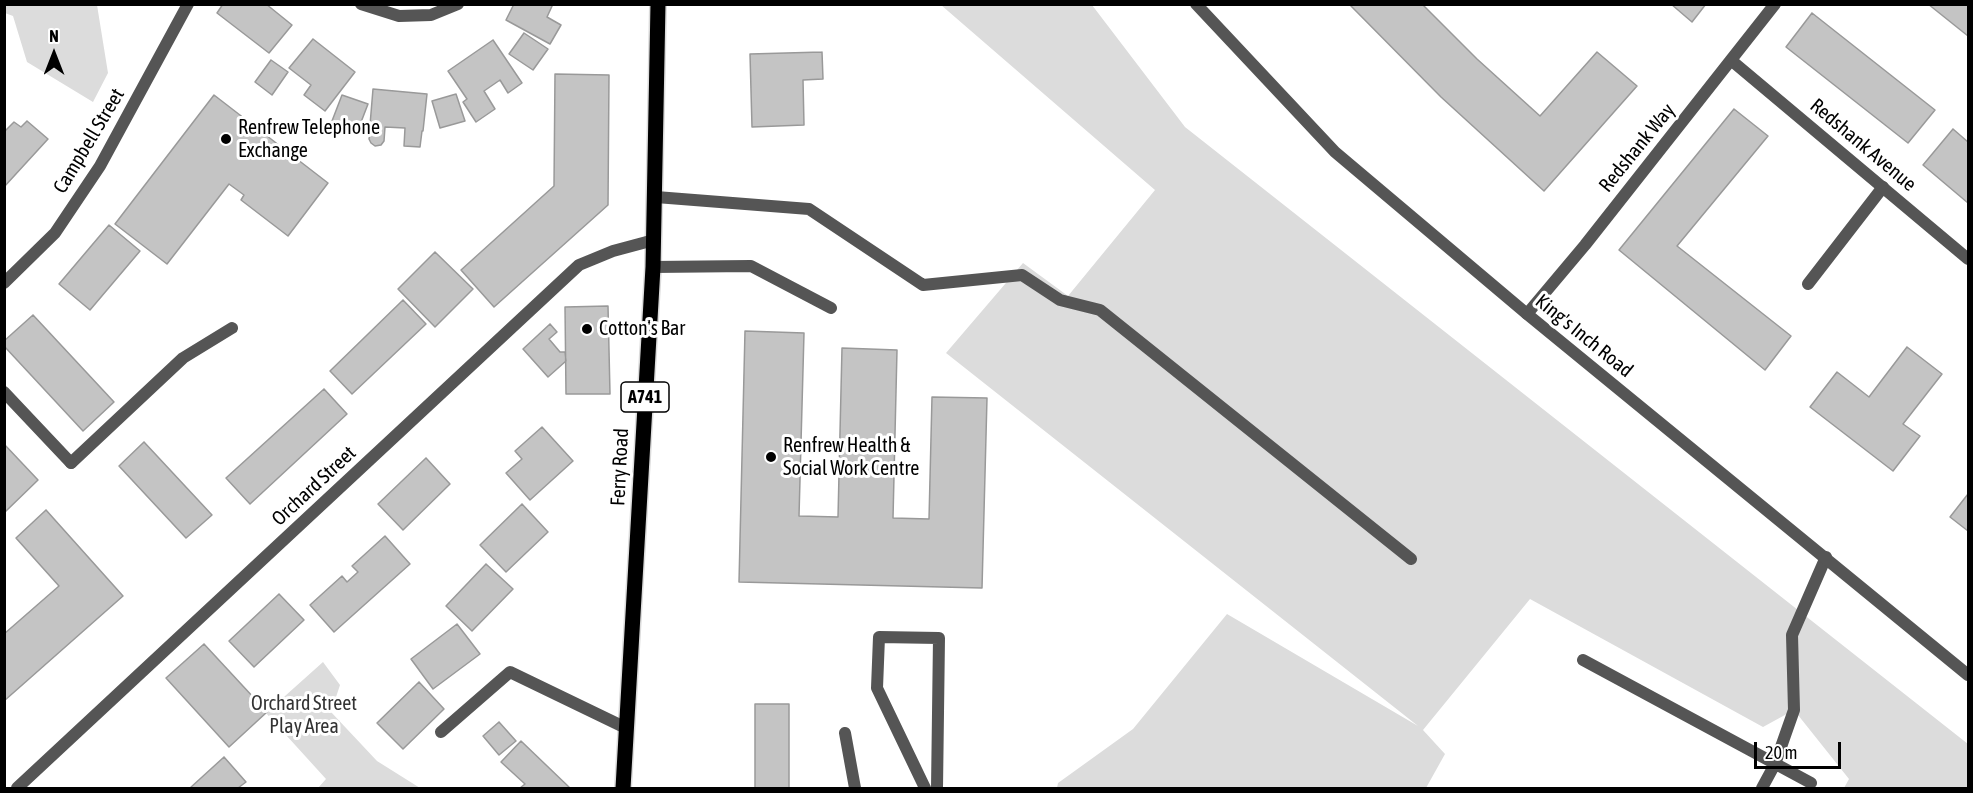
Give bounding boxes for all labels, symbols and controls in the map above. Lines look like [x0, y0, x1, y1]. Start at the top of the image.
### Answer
north arrow [24, 24, 84, 84]
text: N [49, 27, 59, 45]
street label: Campbell Street [48, 84, 130, 198]
street label: Redshank Avenue [1805, 94, 1921, 196]
street label: Redshank Way [1594, 99, 1680, 197]
place label: Renfrew Telephone Exchange [238, 116, 380, 163]
marker: Renfrew Telephone Exchange [219, 132, 233, 146]
street label: King's Inch Road [1530, 289, 1638, 383]
place label: Cotton's Bar [599, 317, 685, 341]
marker: Cotton's Bar [580, 322, 594, 336]
road number: A741 [621, 382, 669, 412]
street label: Ferry Road [606, 428, 634, 506]
place label: Renfrew Health & Social Work Centre [783, 434, 919, 481]
street label: Orchard Street [267, 441, 361, 531]
marker: Renfrew Health & Social Work Centre [764, 450, 778, 464]
park label: Orchard Street Play Area [251, 692, 357, 739]
scale bar [1757, 730, 1844, 768]
text: 20 m [1765, 742, 1797, 763]

